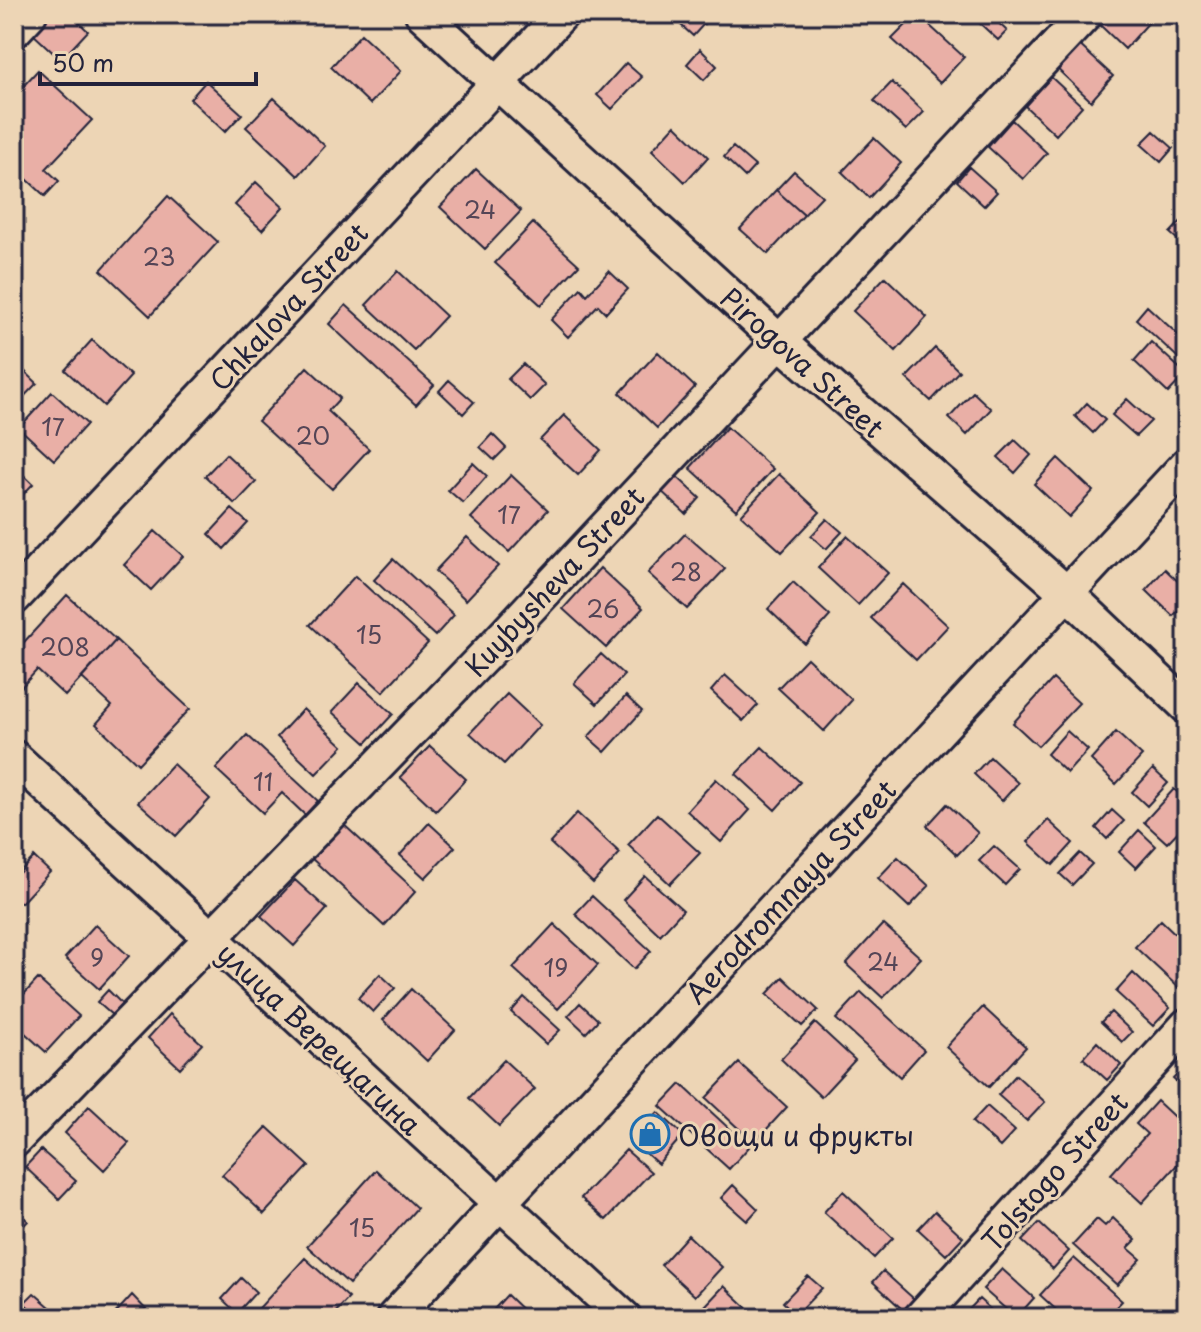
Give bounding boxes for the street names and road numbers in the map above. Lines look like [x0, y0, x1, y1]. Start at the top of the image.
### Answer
street label: Chkalova Street [198, 212, 378, 400]
street label: Pirogova Street [711, 277, 895, 447]
street label: Kuybysheva Street [454, 476, 654, 686]
street label: Aerodromnaya Street [674, 769, 906, 1013]
street label: улица Верещагина [208, 932, 432, 1145]
street label: Tolstogo Street [971, 1082, 1137, 1260]

